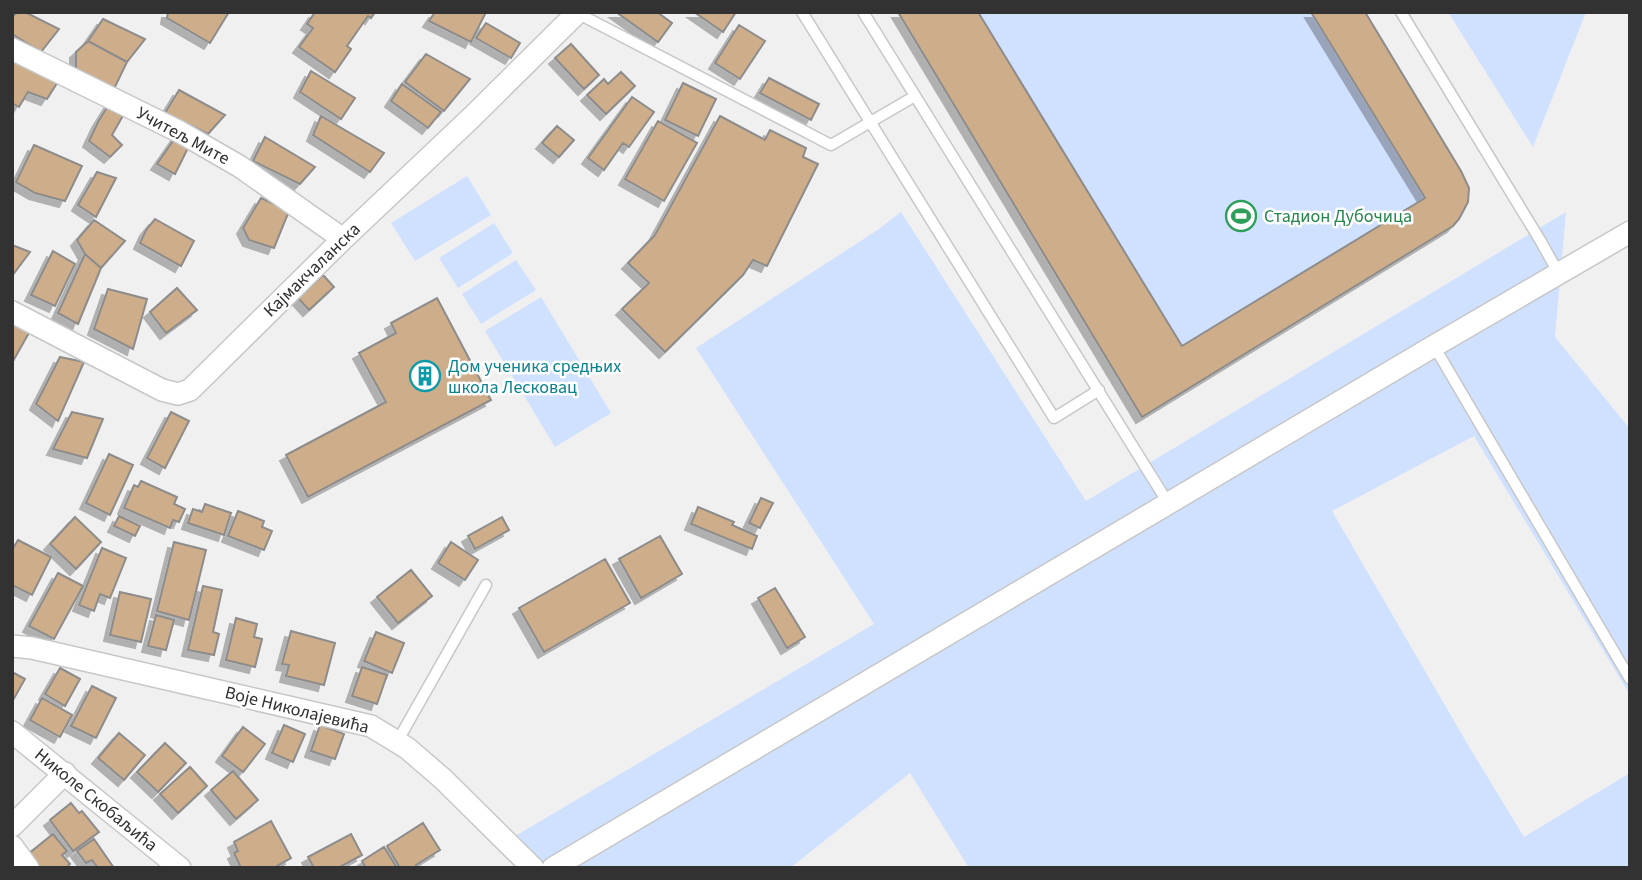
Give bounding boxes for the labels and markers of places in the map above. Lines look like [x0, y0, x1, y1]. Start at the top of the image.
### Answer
sports icon: Стадион Дубочица [1224, 199, 1258, 233]
place label: Стадион Дубочица [1264, 204, 1412, 229]
place label: Дом ученика средњих школа Лесковац [448, 354, 621, 400]
building icon: Дом ученика средњих школа Лесковац [408, 359, 442, 393]

